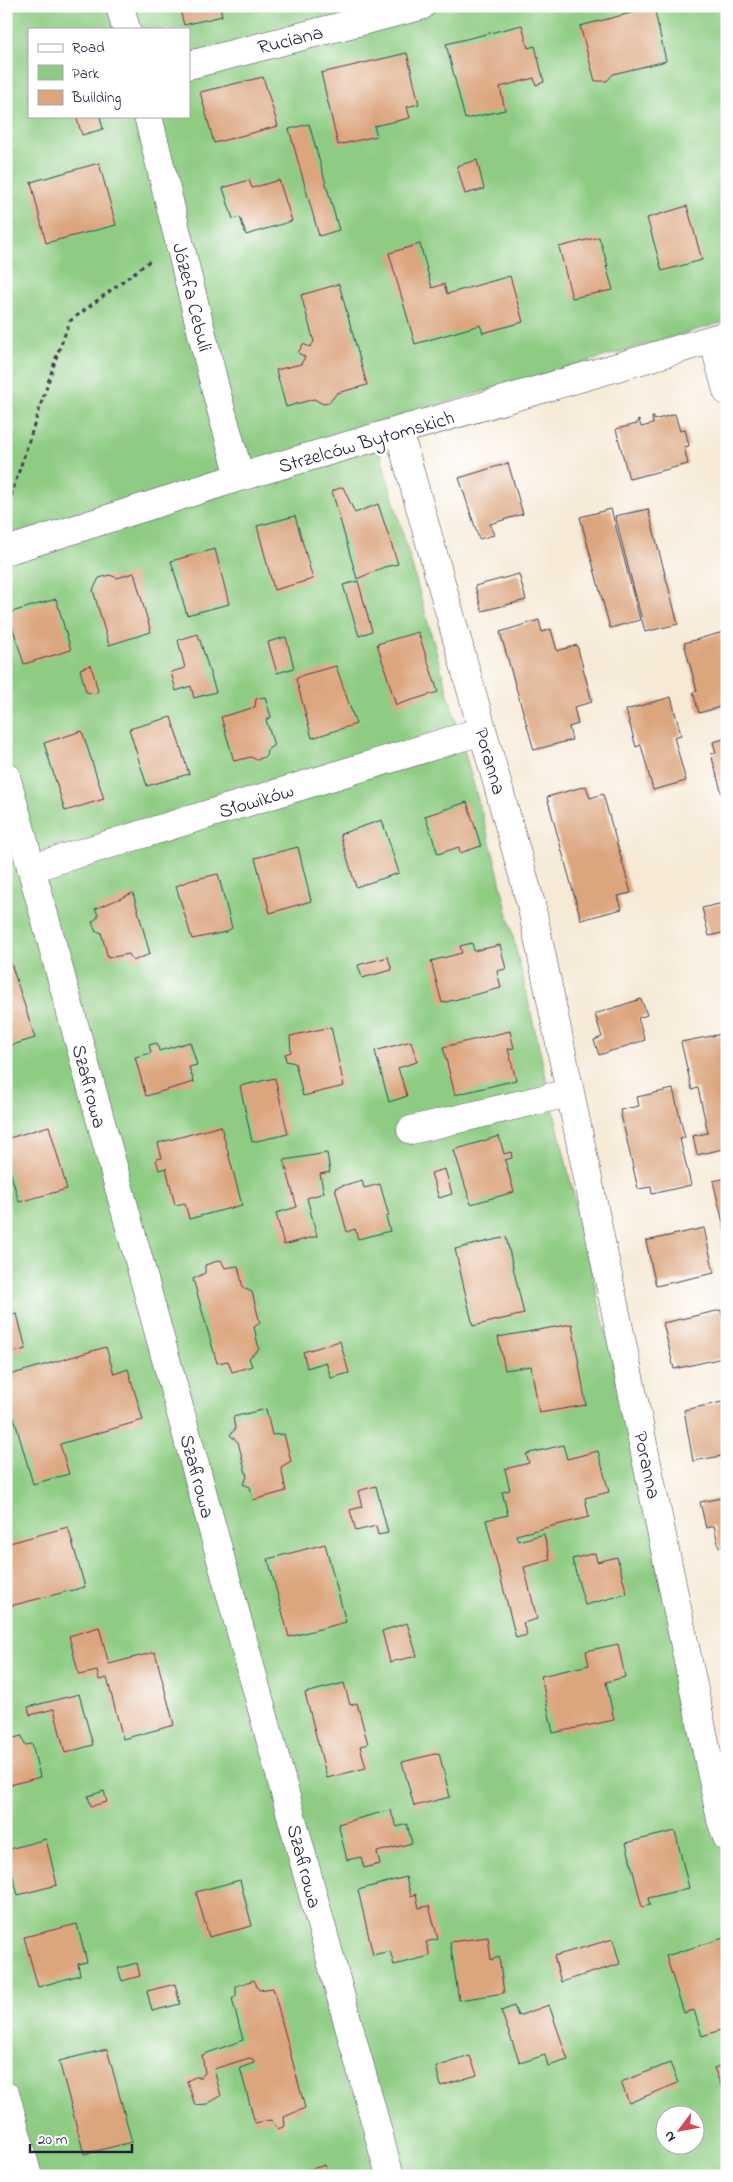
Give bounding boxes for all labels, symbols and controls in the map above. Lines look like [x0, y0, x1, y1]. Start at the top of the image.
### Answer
street label: Ruciana [255, 19, 326, 64]
legend [28, 28, 190, 118]
text: Road [72, 37, 105, 59]
text: Park [72, 63, 100, 85]
text: Building [71, 87, 121, 110]
street label: Józefa Cebuli [163, 240, 218, 355]
street label: Strzelców Bytomskich [275, 404, 458, 482]
street label: Poranna [465, 725, 512, 799]
street label: Słowików [216, 777, 298, 827]
street label: Szafirowa [63, 1042, 113, 1132]
street label: Poranna [624, 1429, 667, 1502]
street label: Szafirowa [171, 1432, 221, 1522]
street label: Szafirowa [278, 1822, 328, 1912]
north arrow [656, 2104, 706, 2154]
scale bar [30, 2122, 132, 2154]
text: N [659, 2127, 682, 2146]
text: 20 m [38, 2129, 68, 2151]

